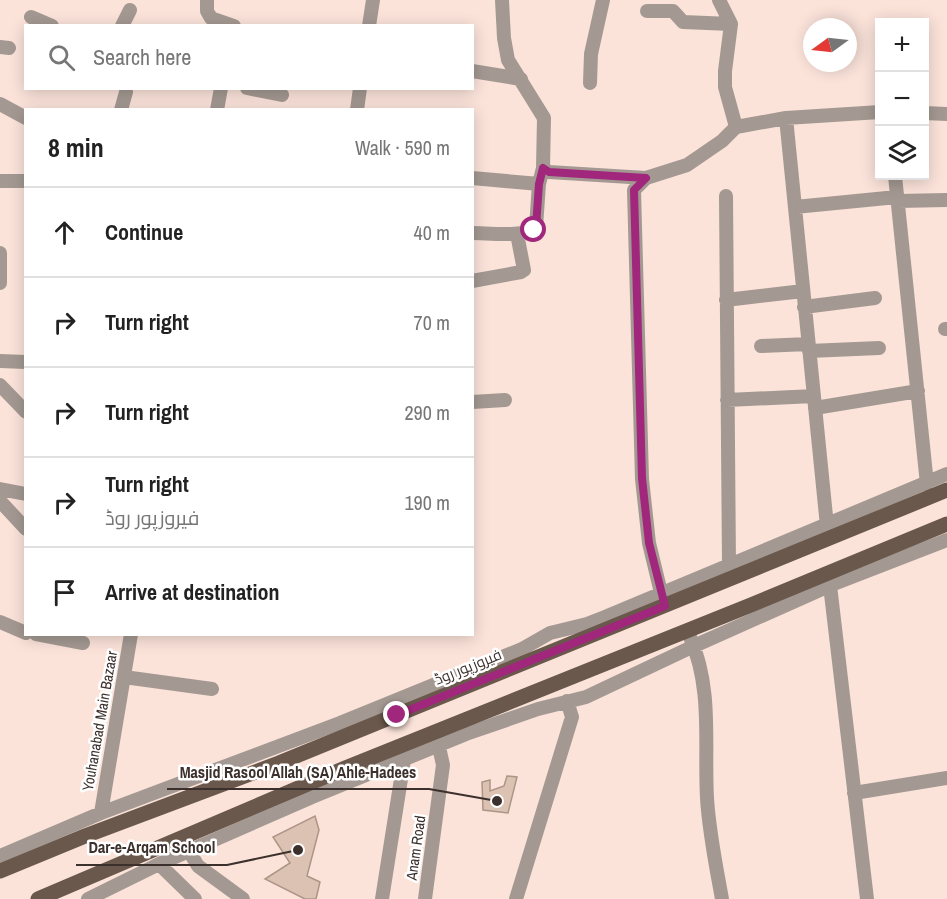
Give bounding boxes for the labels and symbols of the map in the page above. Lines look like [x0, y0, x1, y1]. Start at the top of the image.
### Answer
north arrow [803, 18, 857, 72]
route start [520, 216, 546, 242]
street label: فیروزپور روڈ [431, 644, 505, 690]
street label: Youhanabad Main Bazaar [77, 649, 122, 793]
route end [383, 701, 409, 727]
callout: Masjid Rasool Allah (SA) Ahle-Hadees [167, 755, 429, 789]
text: Masjid Rasool Allah (SA) Ahle-Hadees [180, 761, 416, 783]
street label: Anam Road [400, 814, 430, 883]
callout: Dar-e-Arqam School [76, 831, 227, 865]
text: Dar-e-Arqam School [89, 836, 215, 858]

